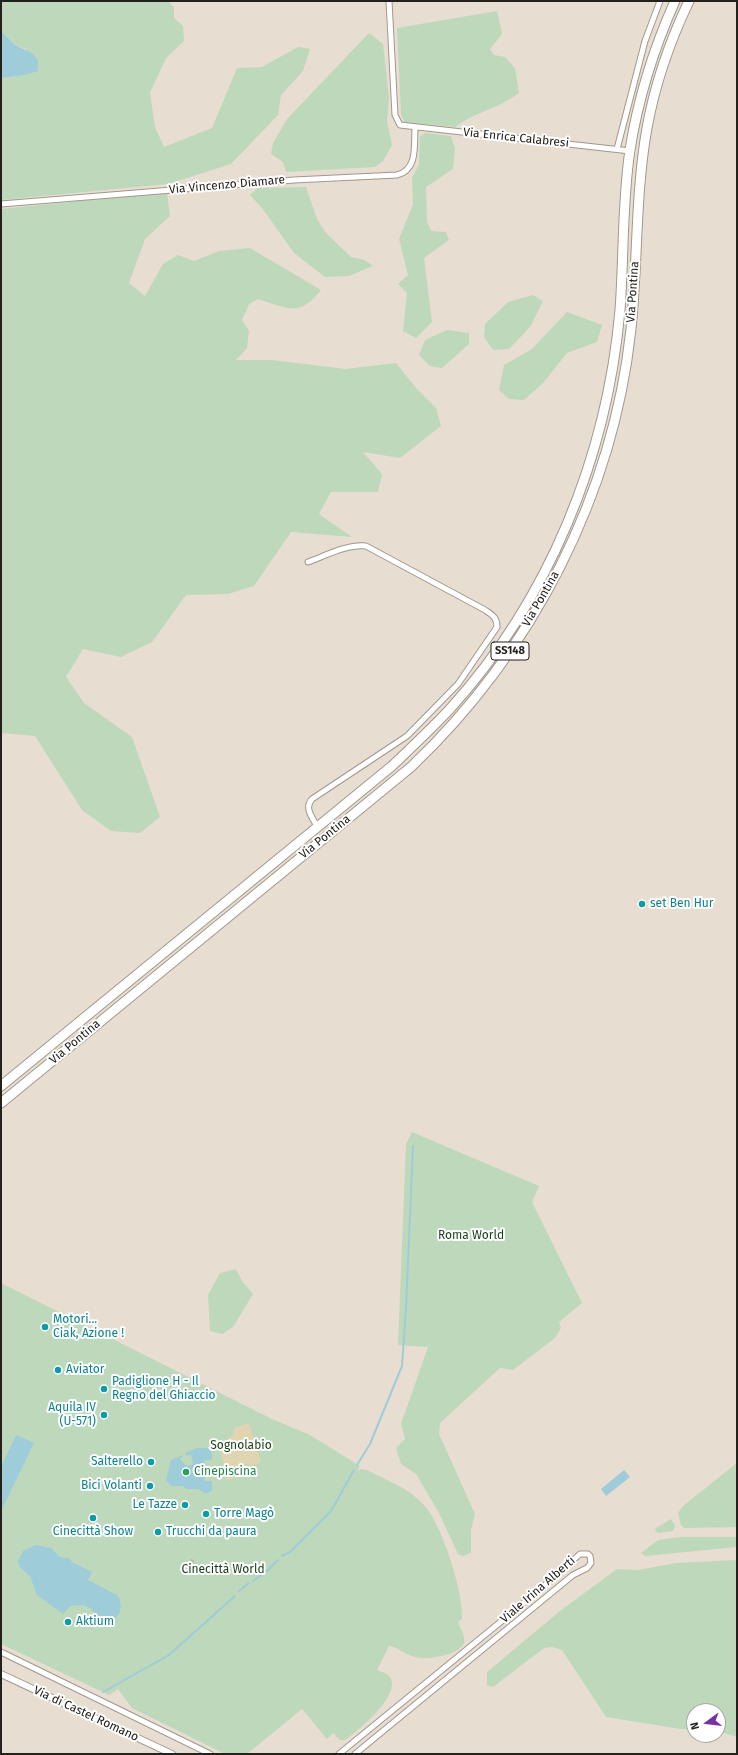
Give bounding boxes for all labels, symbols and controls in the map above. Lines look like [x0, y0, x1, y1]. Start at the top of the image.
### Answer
street label: Via Enrica Calabresi [462, 125, 570, 151]
street label: Via Vincenzo Diamare [168, 173, 286, 197]
street label: Via Pontina [624, 261, 642, 323]
street label: Via Pontina [519, 569, 563, 629]
road number: SS148 [491, 642, 529, 660]
street label: Via Pontina [296, 812, 354, 862]
place label: set Ben Hur [650, 897, 713, 911]
marker: set Ben Hur [637, 899, 647, 909]
street label: Via Pontina [47, 1017, 103, 1067]
park label: Roma World [438, 1229, 504, 1243]
place label: Motori... Ciak, Azione ! [53, 1313, 124, 1341]
marker: Motori... Ciak, Azione ! [40, 1322, 50, 1332]
place label: Aviator [66, 1363, 104, 1377]
marker: Aviator [53, 1365, 63, 1375]
place label: Padiglione H - Il Regno del Ghiaccio [112, 1375, 216, 1403]
marker: Padiglione H - Il Regno del Ghiaccio [99, 1384, 109, 1394]
place label: Aquila IV (U-571) [48, 1401, 96, 1429]
marker: Aquila IV (U-571) [99, 1410, 109, 1420]
park label: Sognolabio [210, 1439, 272, 1453]
place label: Salterello [91, 1455, 143, 1469]
marker: Salterello [146, 1457, 156, 1467]
place label: Cinepiscina [194, 1465, 256, 1479]
marker: Cinepiscina [181, 1467, 191, 1477]
place label: Bici Volanti [81, 1479, 142, 1493]
marker: Bici Volanti [145, 1481, 155, 1491]
place label: Le Tazze [133, 1498, 177, 1512]
marker: Le Tazze [180, 1500, 190, 1510]
place label: Torre Magò [214, 1507, 274, 1521]
marker: Torre Magò [201, 1509, 211, 1519]
marker: Cinecittà Show [88, 1513, 98, 1523]
place label: Cinecittà Show [53, 1525, 133, 1539]
place label: Trucchi da paura [166, 1525, 256, 1539]
marker: Trucchi da paura [153, 1527, 163, 1537]
street label: Viale Irina Alberti [498, 1554, 578, 1626]
park label: Cinecittà World [181, 1563, 265, 1577]
place label: Aktium [76, 1615, 114, 1629]
marker: Aktium [63, 1617, 73, 1627]
street label: Via di Castel Romano [31, 1683, 141, 1745]
north arrow [686, 1703, 726, 1743]
text: N [688, 1721, 702, 1731]

